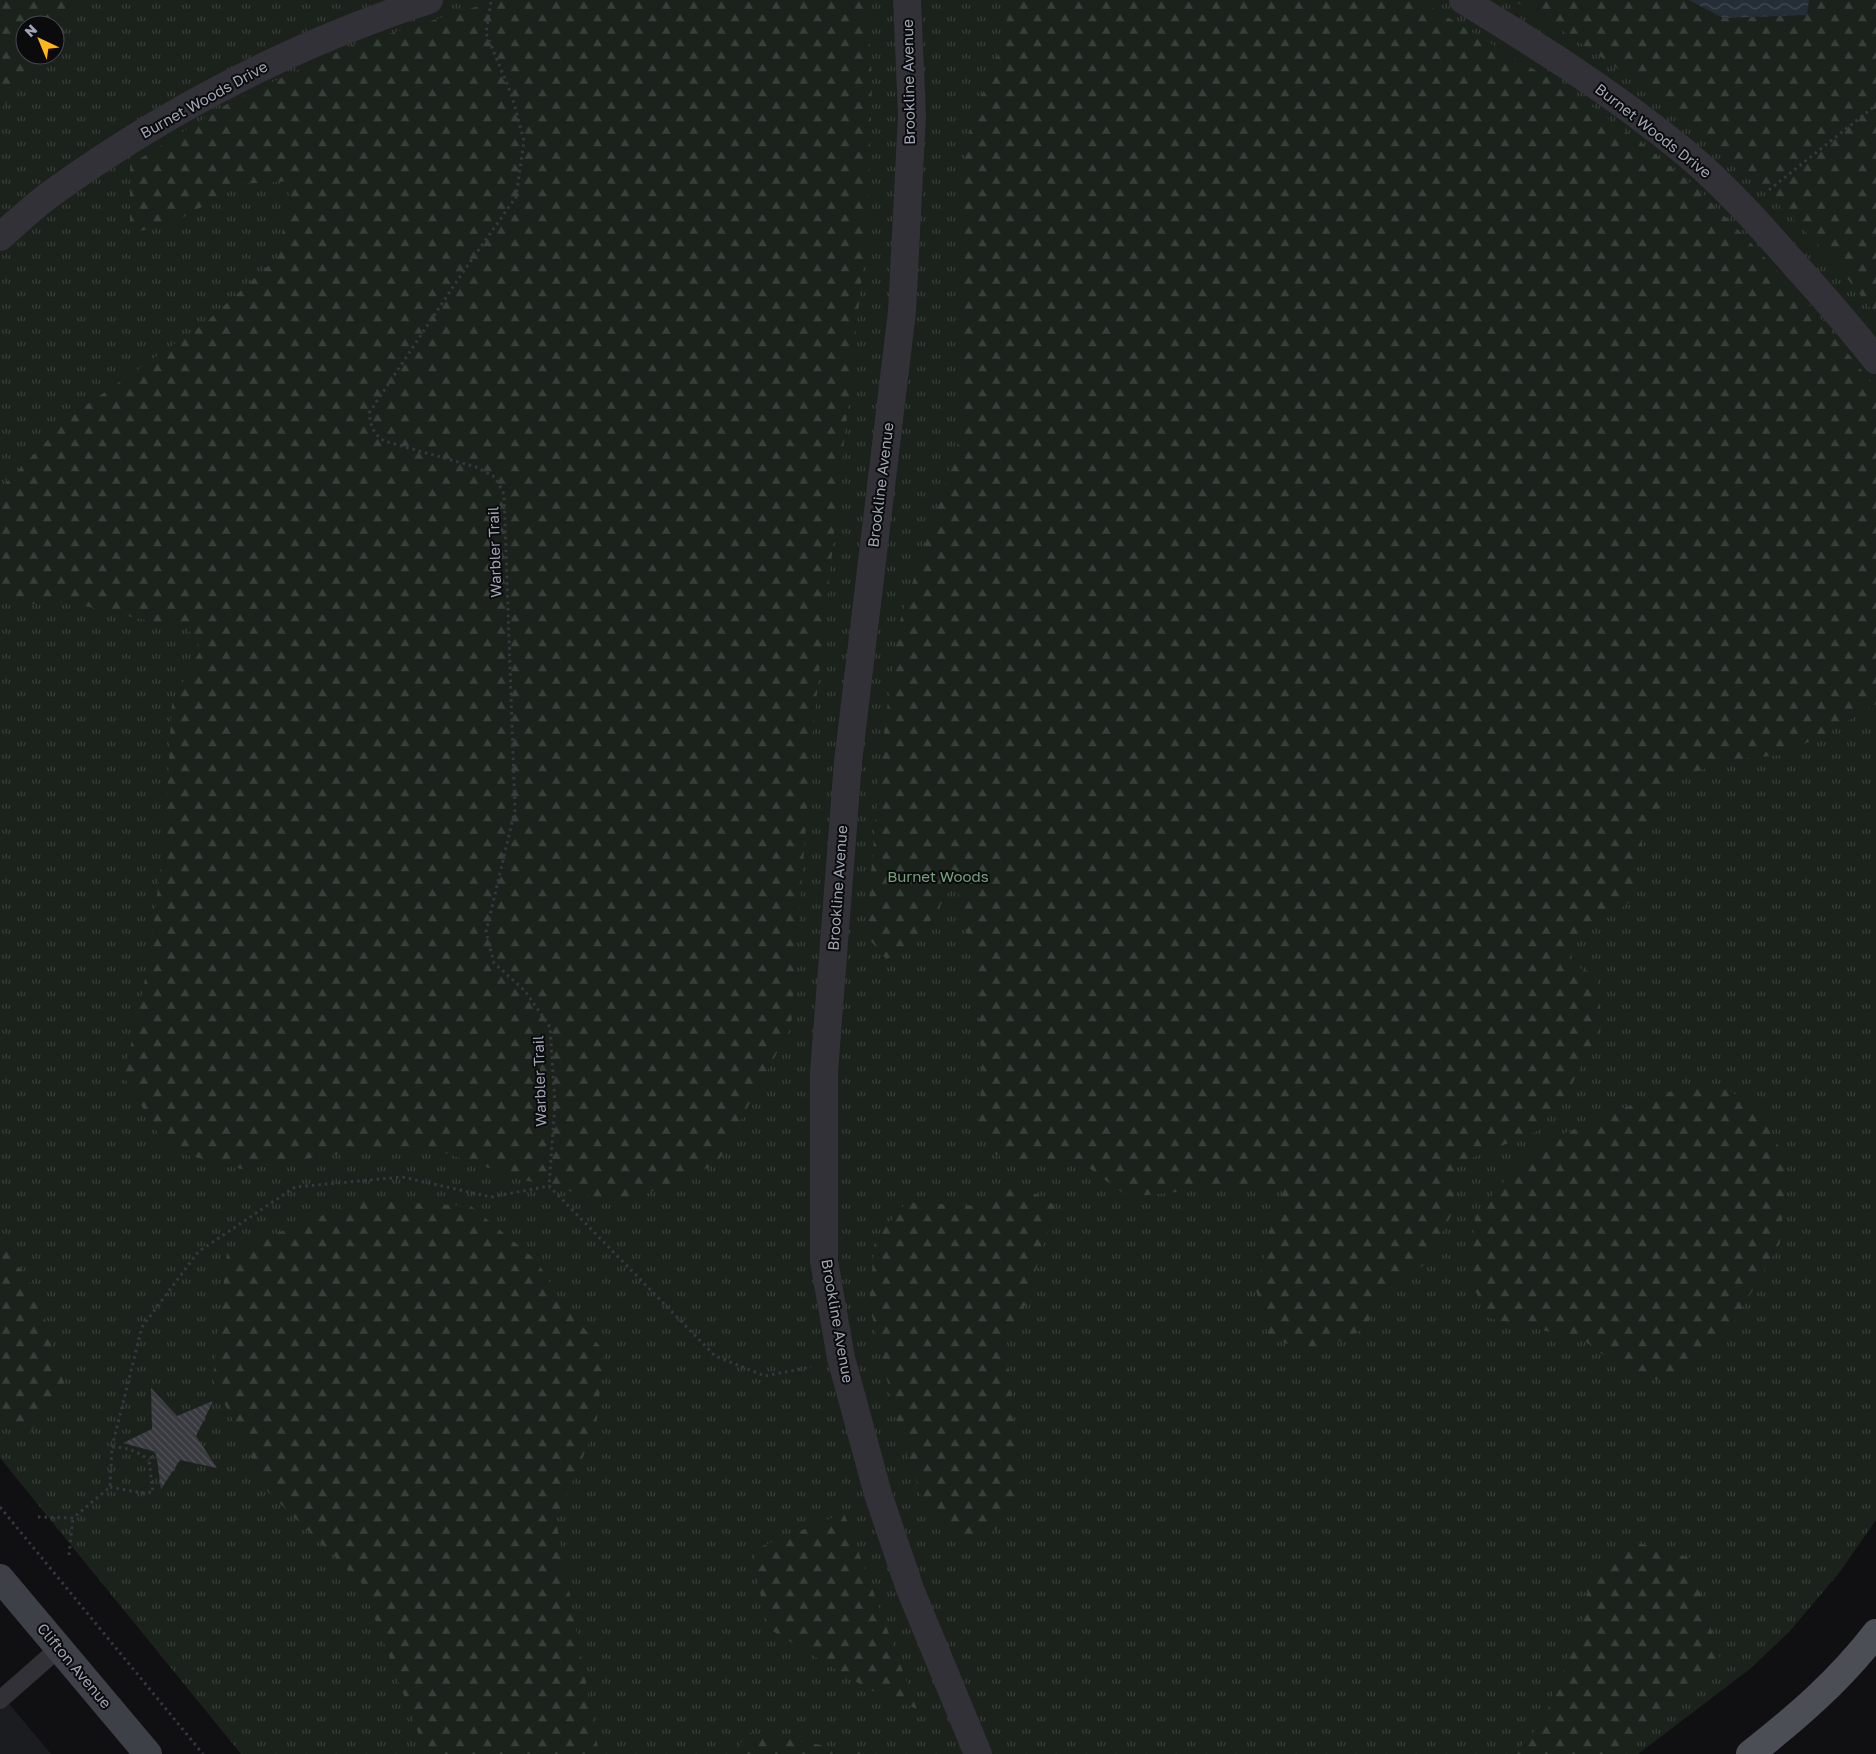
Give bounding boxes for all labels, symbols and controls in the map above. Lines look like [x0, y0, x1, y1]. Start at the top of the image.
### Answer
north arrow [15, 15, 65, 65]
street label: Brookline Avenue [898, 19, 918, 145]
text: N [21, 20, 40, 40]
street label: Burnet Woods Drive [137, 57, 270, 142]
street label: Burnet Woods Drive [1592, 79, 1716, 181]
street label: Brookline Avenue [863, 421, 897, 548]
street label: Warbler Trail [483, 506, 505, 598]
street label: Brookline Avenue [824, 824, 850, 951]
park label: Burnet Woods [887, 867, 989, 885]
street label: Warbler Trail [528, 1035, 550, 1127]
street label: Brookline Avenue [818, 1257, 858, 1385]
street label: Clifton Avenue [34, 1619, 116, 1712]

